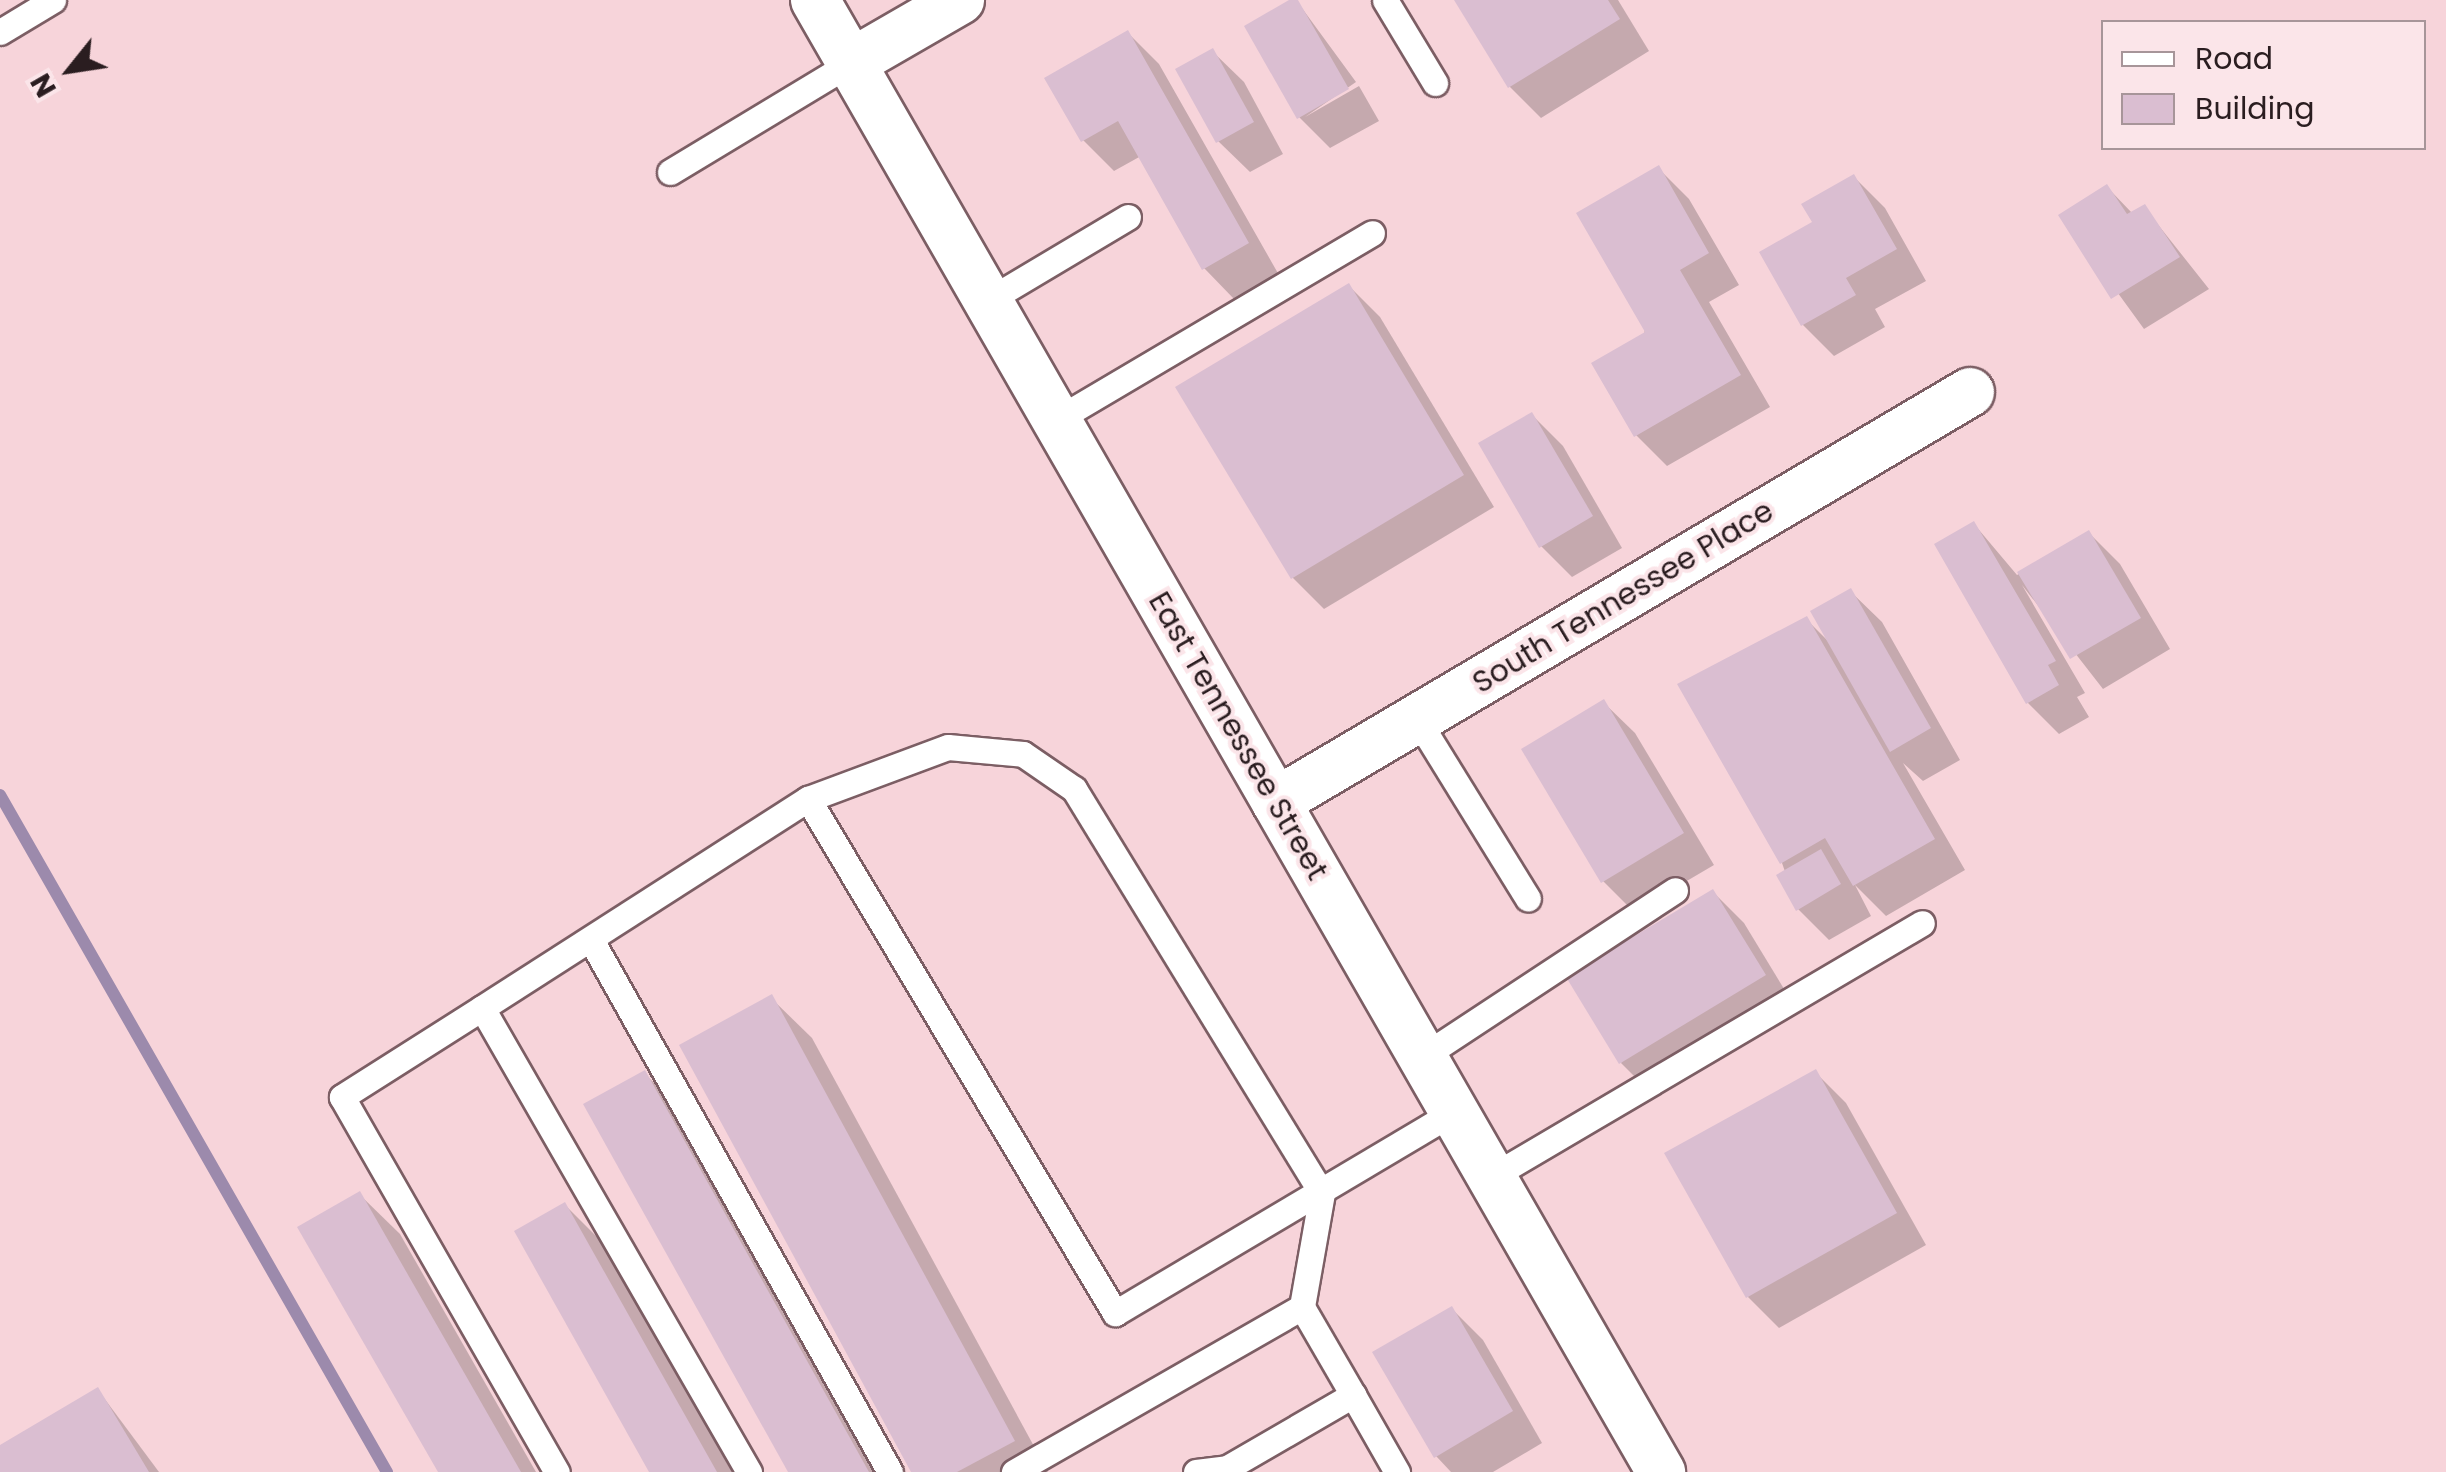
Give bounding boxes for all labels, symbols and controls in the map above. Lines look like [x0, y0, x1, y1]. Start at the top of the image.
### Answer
north arrow [20, 20, 120, 120]
legend [2101, 20, 2426, 150]
text: Road [2195, 37, 2273, 80]
text: N [21, 66, 66, 104]
text: Building [2195, 87, 2315, 130]
street label: South Tennessee Place [1466, 493, 1780, 701]
street label: East Tennessee Street [1141, 586, 1335, 886]

